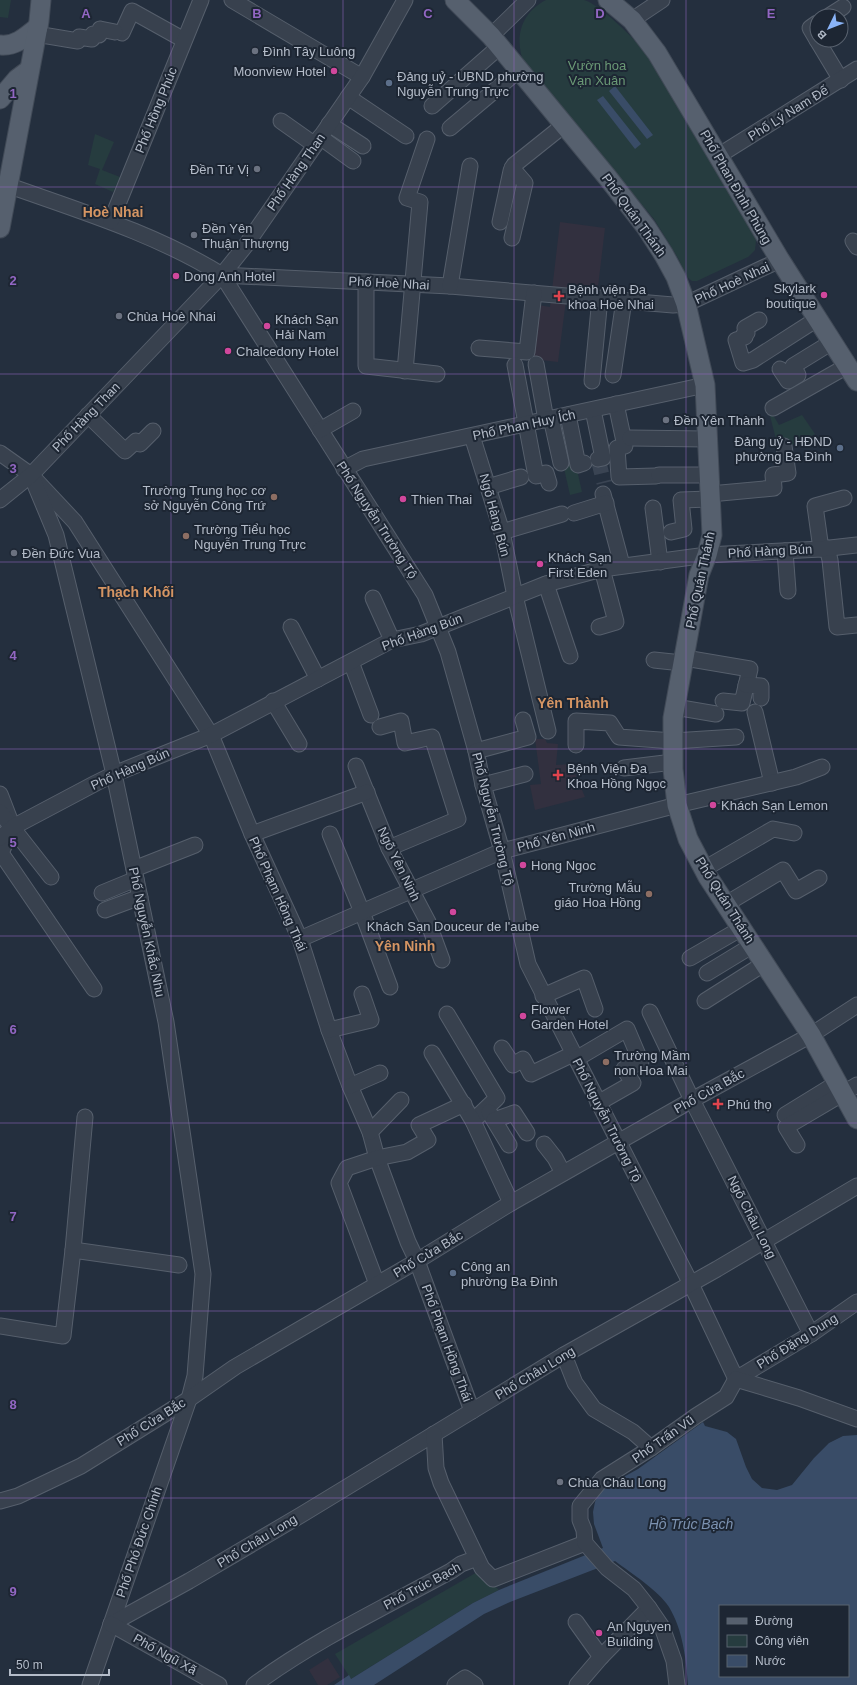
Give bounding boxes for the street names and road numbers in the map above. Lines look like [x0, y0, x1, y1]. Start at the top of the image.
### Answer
street label: Phố Hồng Phúc [132, 65, 180, 155]
street label: Phố Lý Nam Đế [745, 82, 832, 144]
street label: Phố Phan Đình Phùng [697, 127, 775, 247]
street label: Phố Hàng Than [264, 130, 328, 214]
street label: Phố Quán Thánh [599, 171, 669, 259]
street label: Phố Hoè Nhai [692, 259, 772, 307]
street label: Phố Hoè Nhai [348, 273, 430, 293]
street label: Phố Hàng Than [49, 379, 123, 455]
street label: Phố Phan Huy Ích [471, 407, 577, 443]
street label: Phố Nguyễn Trường Tộ [333, 458, 421, 582]
street label: Ngõ Hàng Bún [477, 472, 513, 558]
street label: Phố Quán Thánh [682, 530, 718, 630]
street label: Phố Hàng Bún [727, 541, 813, 561]
street label: Phố Hàng Bún [380, 610, 464, 654]
street label: Phố Hàng Bún [88, 745, 172, 793]
street label: Phố Nguyễn Trường Tộ [469, 751, 517, 887]
street label: Phố Yên Ninh [515, 819, 597, 855]
street label: Ngõ Yên Ninh [375, 824, 423, 904]
street label: Phố Phạm Hồng Thái [246, 834, 310, 954]
street label: Phố Quán Thánh [692, 854, 758, 946]
street label: Phố Nguyễn Khắc Nhu [126, 866, 168, 998]
street label: Phố Nguyễn Trường Tộ [569, 1056, 645, 1184]
street label: Phố Cửa Bắc [671, 1065, 747, 1116]
street label: Ngõ Châu Long [725, 1173, 779, 1261]
street label: Phố Cửa Bắc [391, 1227, 466, 1281]
street label: Phố Phạm Hồng Thái [419, 1282, 475, 1404]
street label: Phố Đặng Dung [754, 1310, 840, 1372]
street label: Phố Châu Long [492, 1343, 578, 1403]
street label: Phố Cửa Bắc [114, 1395, 189, 1449]
street label: Phố Trấn Vũ [629, 1412, 697, 1466]
street label: Phố Phó Đức Chính [113, 1485, 165, 1599]
street label: Phố Châu Long [214, 1511, 300, 1571]
street label: Phố Trúc Bạch [381, 1559, 463, 1613]
street label: Phố Ngũ Xã [131, 1630, 200, 1678]

